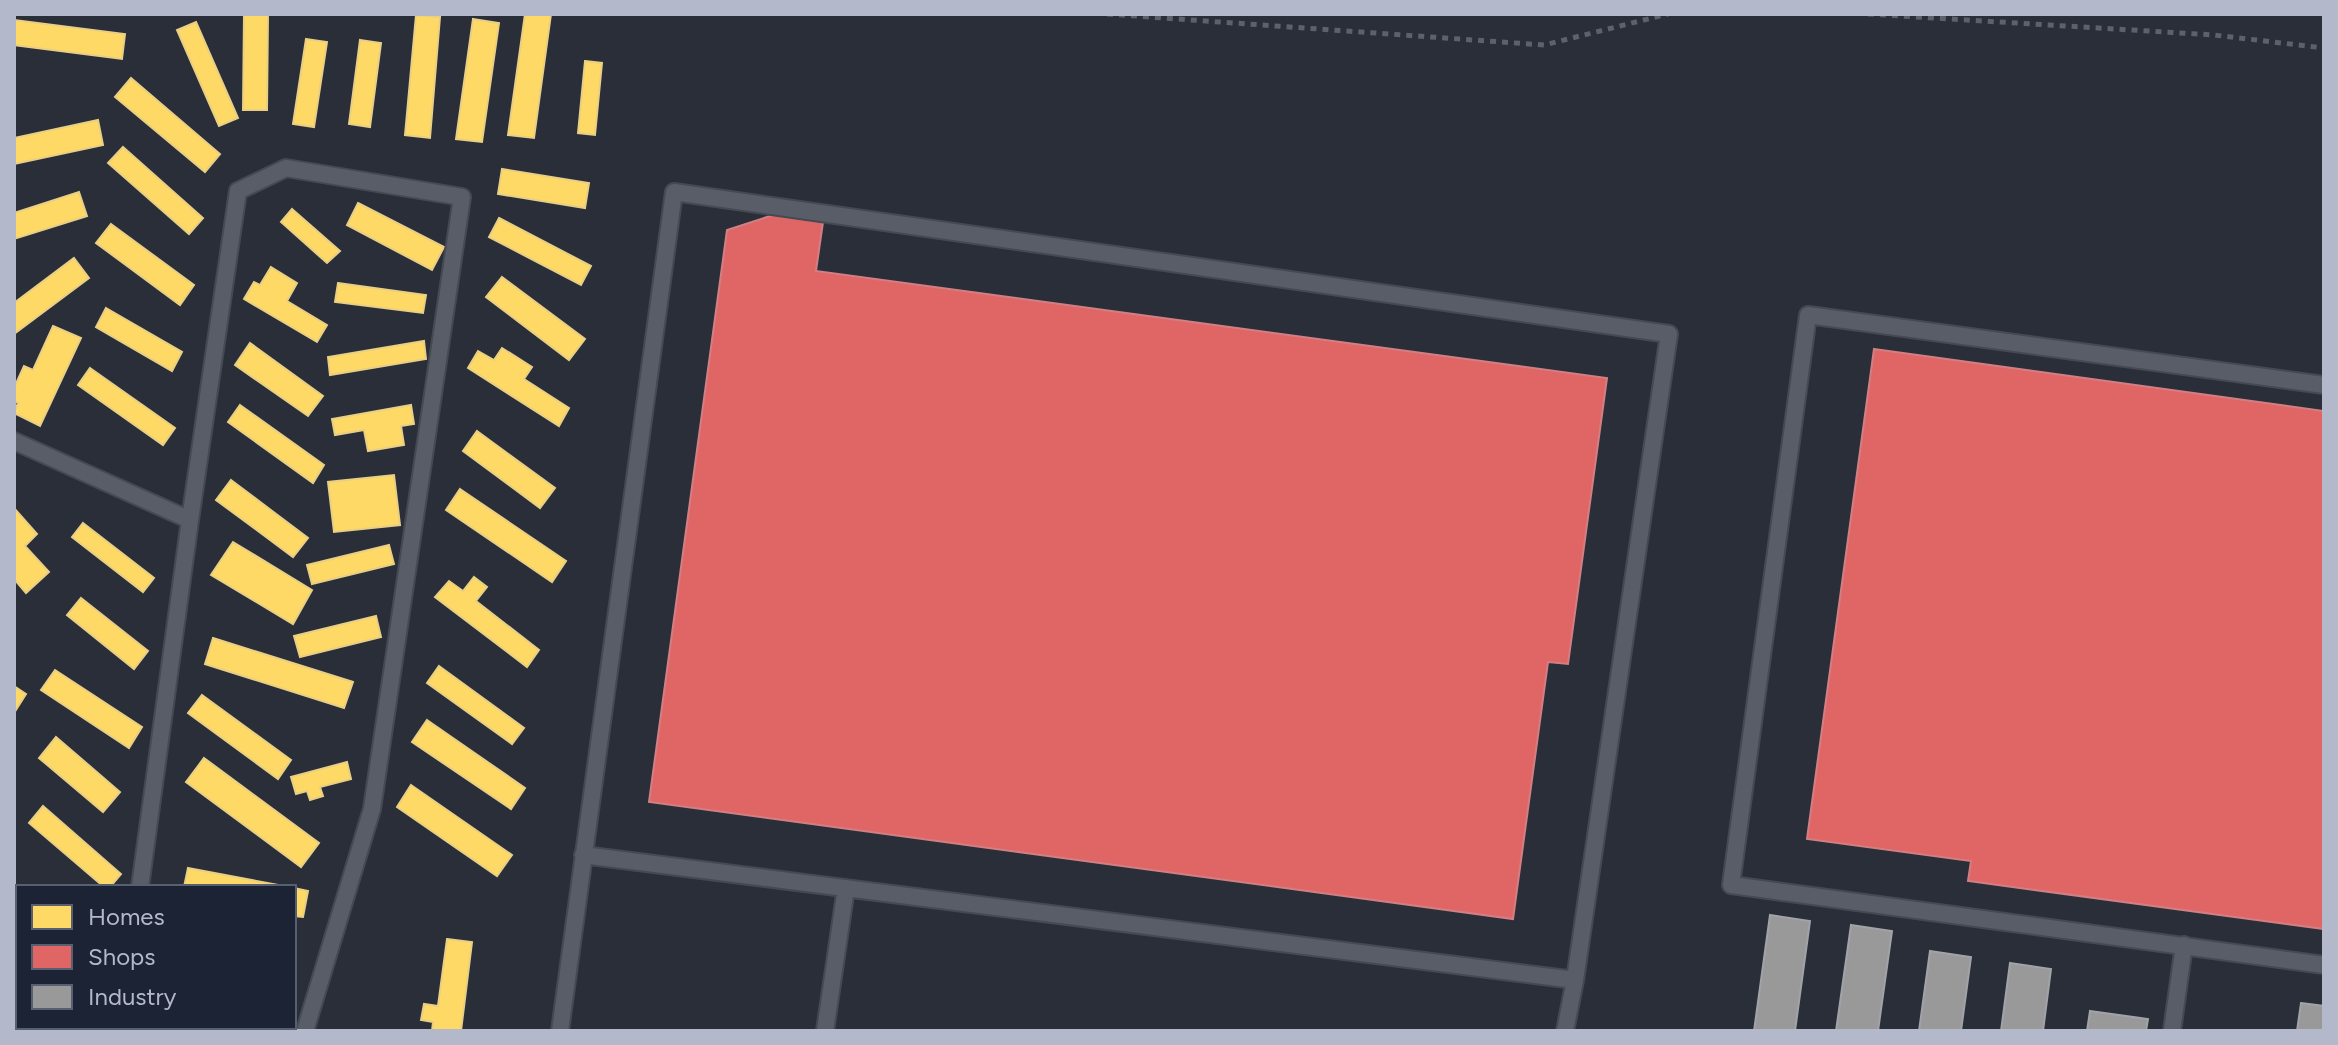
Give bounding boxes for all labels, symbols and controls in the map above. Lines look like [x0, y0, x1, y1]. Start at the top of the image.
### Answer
legend [16, 885, 296, 1029]
text: Homes [88, 902, 165, 931]
text: Shops [88, 942, 155, 971]
text: Industry [88, 982, 177, 1011]

